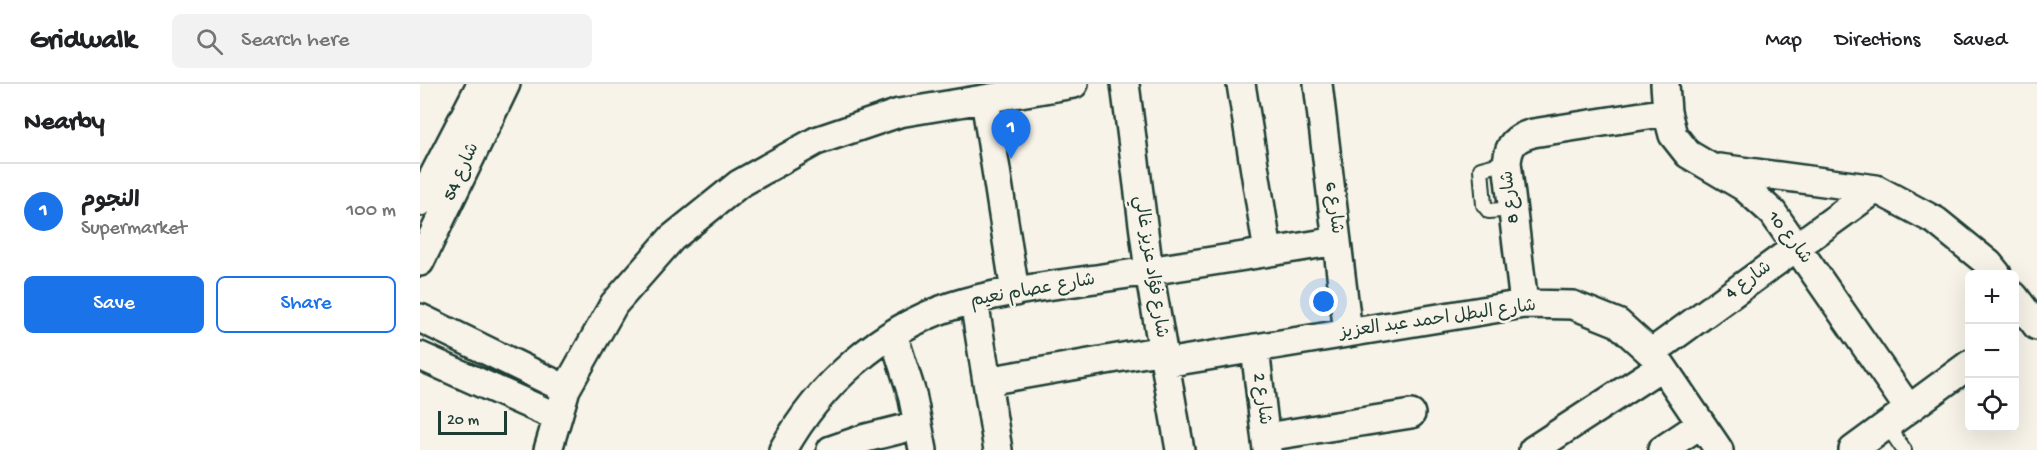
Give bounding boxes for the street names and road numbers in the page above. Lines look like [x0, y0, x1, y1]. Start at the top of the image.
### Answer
street label: شارع 54 [440, 140, 484, 204]
street label: شارع 8 [1497, 169, 1525, 225]
street label: شارع 6 [1319, 181, 1347, 235]
street label: شارع فؤاد عزيز غالي [1125, 194, 1172, 340]
street label: شارع 10 [1762, 207, 1816, 269]
street label: شارع 4 [1722, 257, 1776, 305]
street label: شارع عصام نعيم [969, 270, 1097, 313]
street label: شارع البطل احمد عبد العزيز [1336, 296, 1538, 344]
street label: شارع 2 [1247, 372, 1275, 426]

